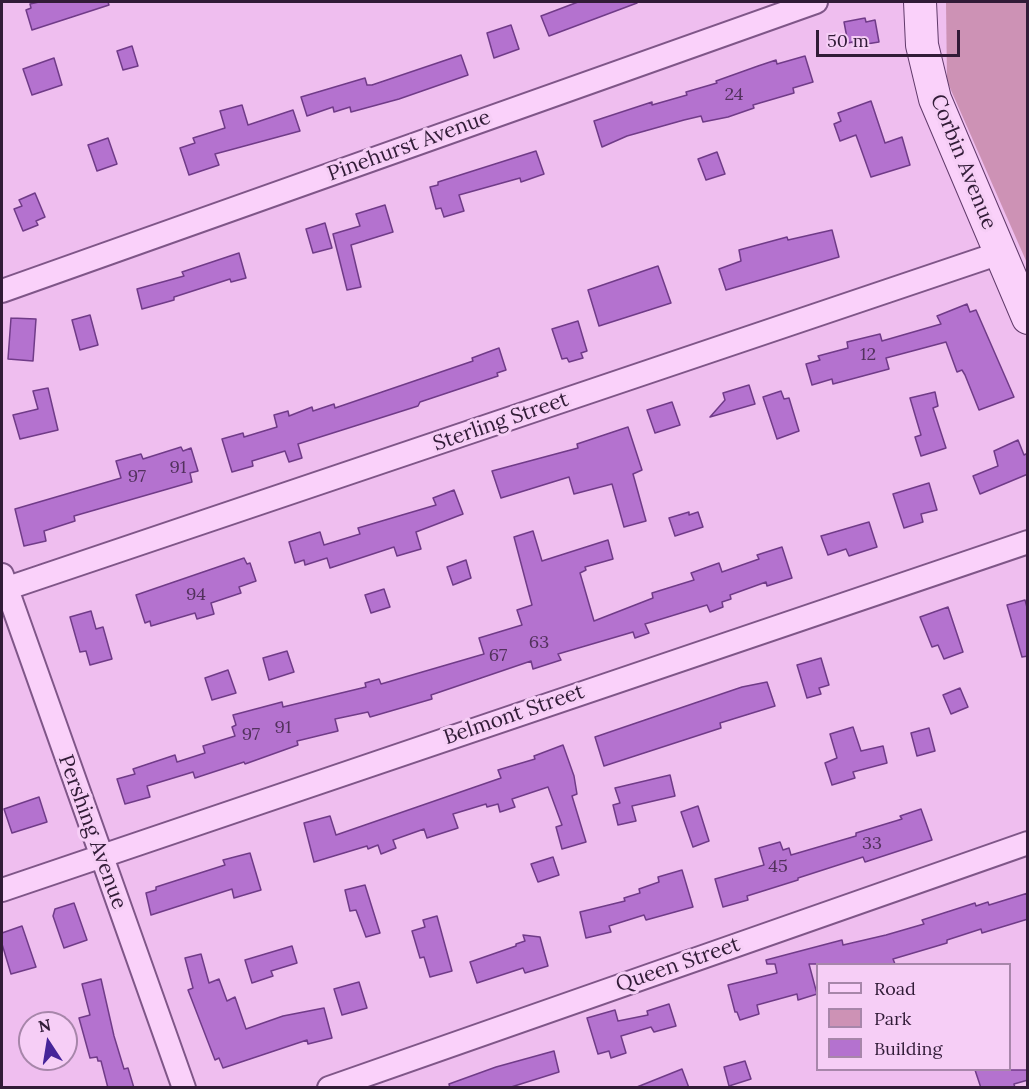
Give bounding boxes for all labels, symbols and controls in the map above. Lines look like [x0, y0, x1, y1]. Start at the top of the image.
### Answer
scale bar [819, 18, 963, 56]
text: 50 m [827, 29, 869, 52]
house number: 24 [724, 84, 744, 106]
street label: Corbin Avenue [924, 91, 1002, 233]
street label: Pinehurst Avenue [324, 105, 494, 187]
house number: 12 [860, 344, 876, 366]
street label: Sterling Street [430, 387, 572, 457]
house number: 91 [170, 457, 186, 479]
house number: 97 [128, 466, 146, 488]
house number: 94 [186, 584, 206, 606]
house number: 63 [529, 632, 549, 654]
house number: 67 [489, 645, 507, 667]
street label: Belmont Street [440, 679, 588, 751]
house number: 91 [275, 717, 291, 739]
house number: 97 [242, 724, 260, 746]
street label: Pershing Avenue [52, 751, 132, 913]
house number: 33 [862, 833, 882, 855]
house number: 45 [768, 856, 788, 878]
street label: Queen Street [613, 932, 743, 998]
legend [816, 963, 1011, 1071]
text: Road [874, 977, 916, 1000]
text: Park [874, 1007, 911, 1030]
north arrow [18, 1011, 78, 1071]
text: N [37, 1014, 53, 1036]
text: Building [874, 1037, 942, 1060]

